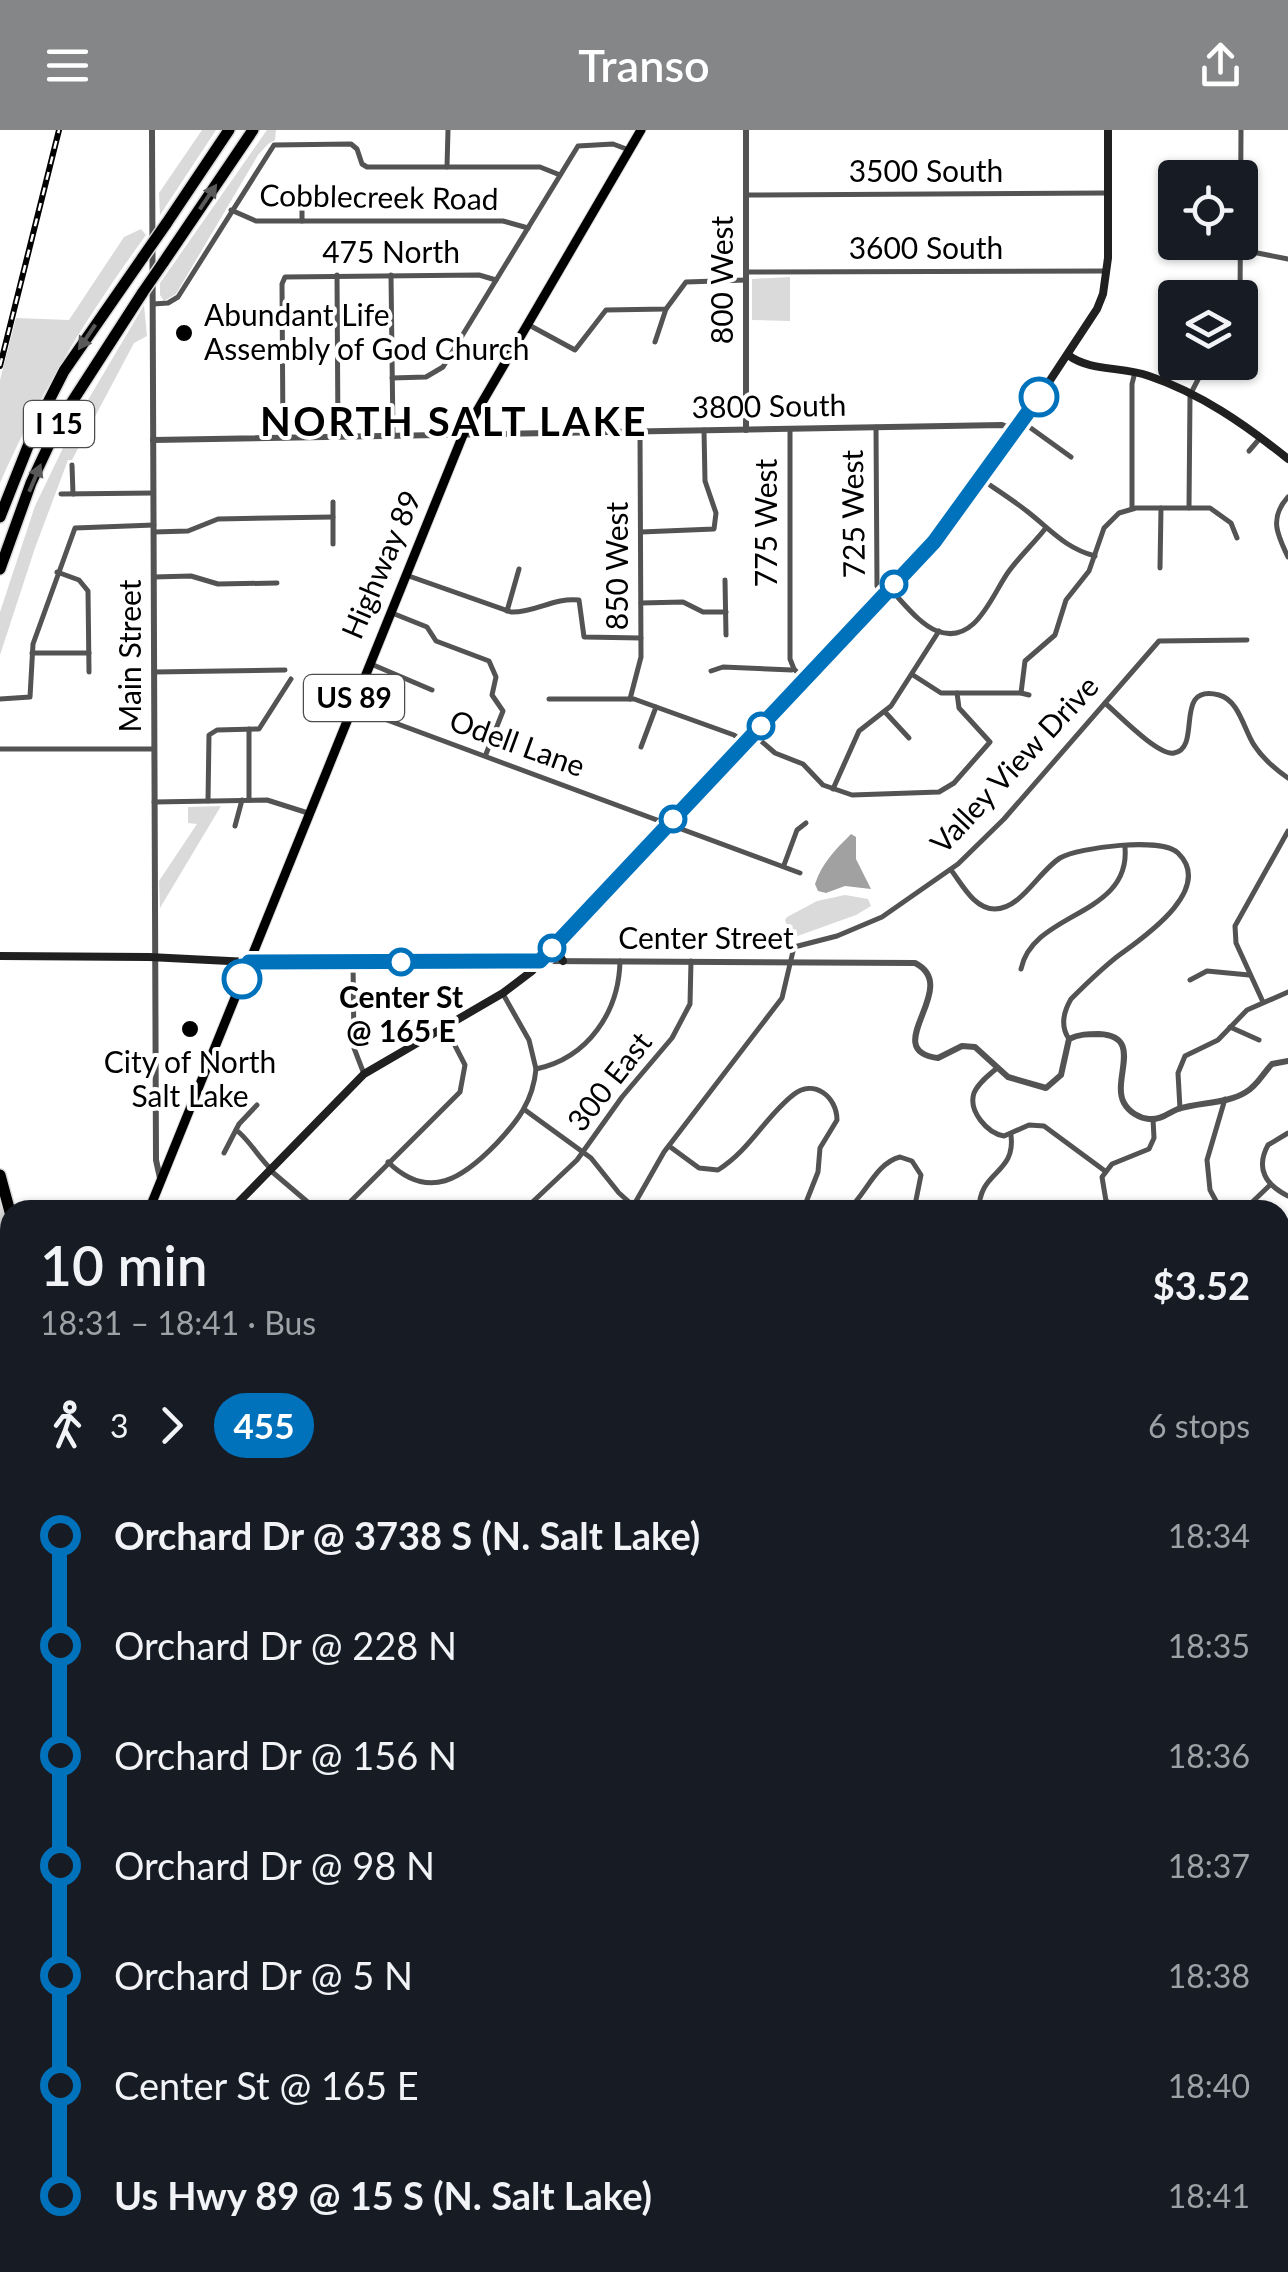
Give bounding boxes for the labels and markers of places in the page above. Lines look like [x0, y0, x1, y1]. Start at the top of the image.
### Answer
place label: Abundant Life Assembly of God Church [204, 296, 530, 366]
marker: Abundant Life Assembly of God Church [173, 322, 195, 344]
unlabelled marker [1020, 378, 1058, 416]
unlabelled marker [881, 571, 907, 597]
unlabelled marker [748, 713, 774, 739]
unlabelled marker [660, 806, 686, 832]
unlabelled marker [539, 935, 565, 961]
marker: Center St @ 165 E [388, 949, 414, 975]
unlabelled marker [223, 960, 261, 998]
place label: Center St @ 165 E [339, 978, 463, 1048]
marker: City of North Salt Lake [179, 1018, 201, 1040]
place label: City of North Salt Lake [104, 1043, 276, 1113]

